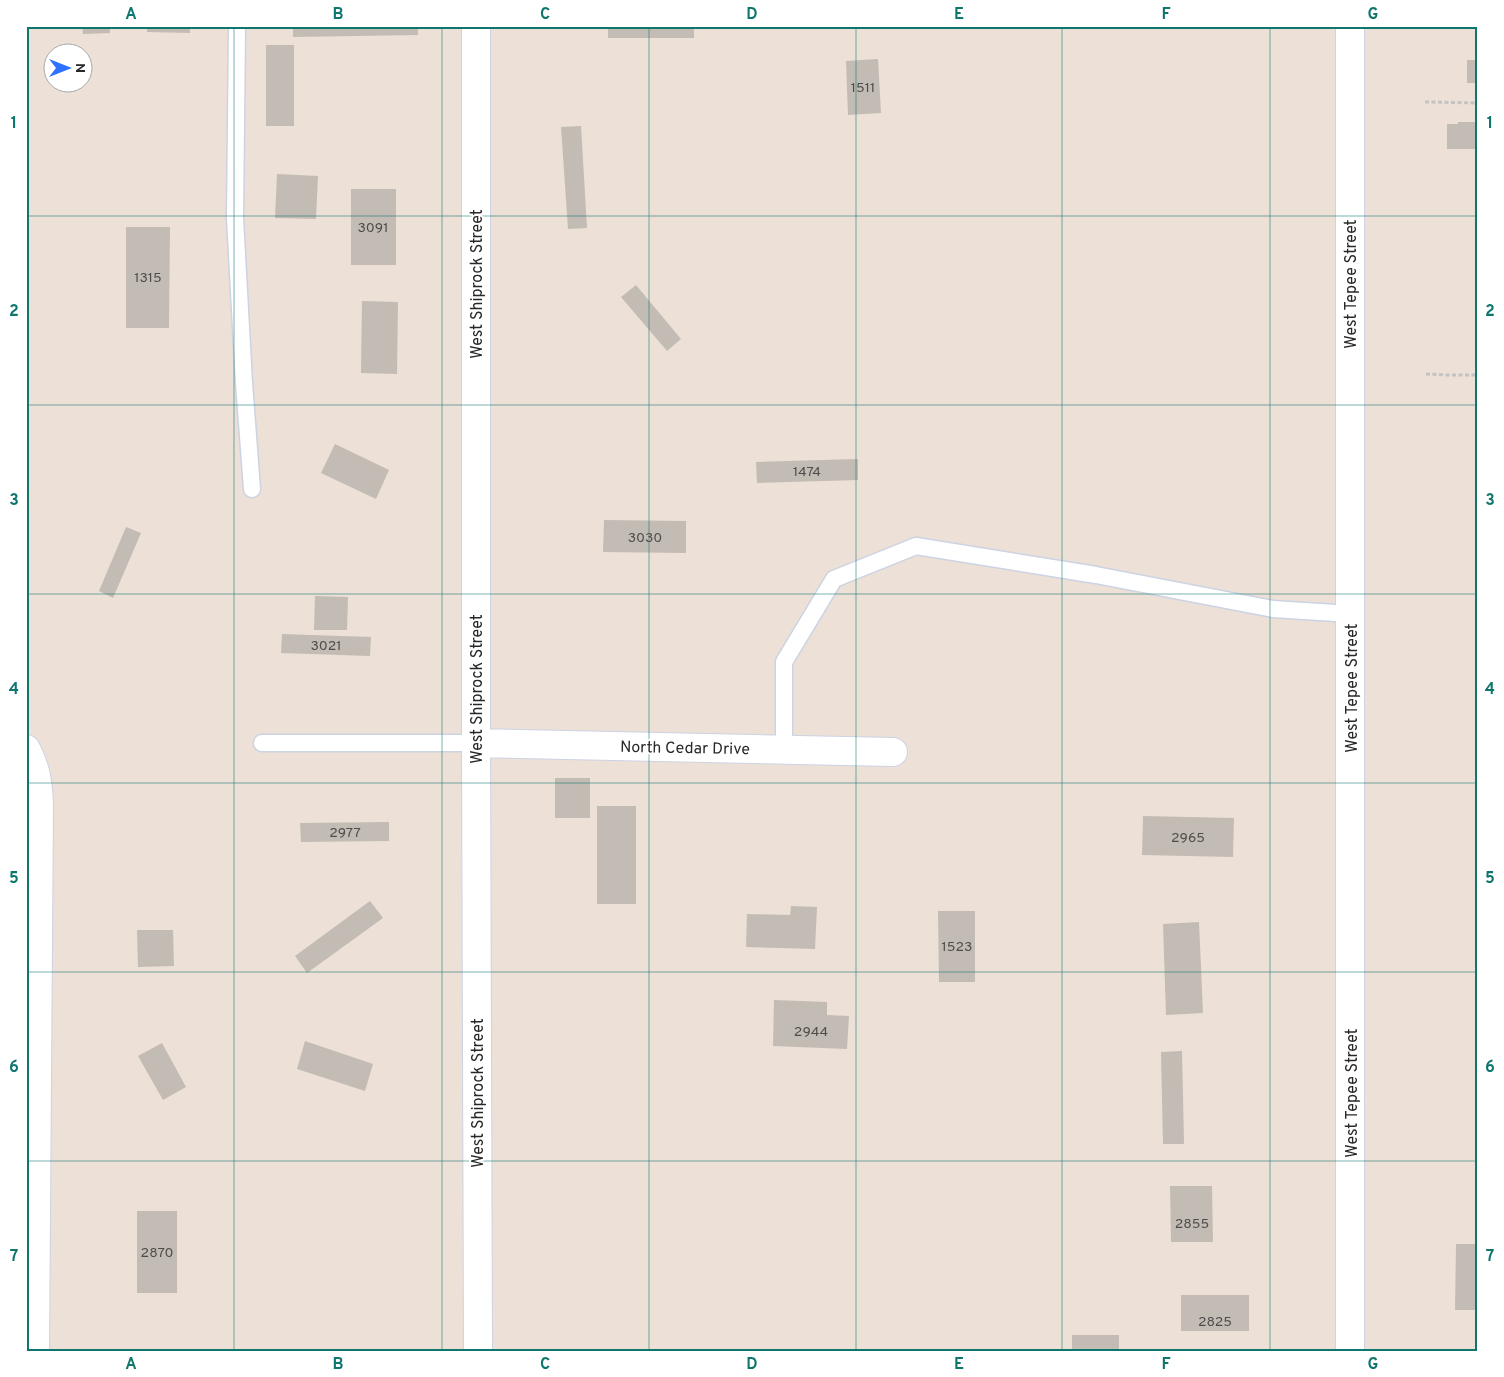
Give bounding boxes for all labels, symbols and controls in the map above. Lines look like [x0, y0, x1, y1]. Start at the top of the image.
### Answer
text: A [125, 5, 137, 25]
text: B [332, 5, 344, 25]
text: C [540, 5, 550, 25]
text: D [746, 5, 758, 25]
text: E [954, 5, 964, 25]
text: F [1161, 5, 1171, 25]
text: G [1368, 5, 1378, 25]
north arrow [42, 42, 92, 92]
text: N [71, 63, 88, 73]
house number: 1511 [851, 80, 875, 97]
text: 1 [11, 114, 17, 134]
text: 1 [1487, 114, 1493, 134]
street label: West Shiprock Street [468, 209, 488, 359]
street label: West Tepee Street [1342, 219, 1362, 349]
house number: 3091 [358, 220, 388, 237]
house number: 1315 [134, 270, 162, 287]
text: 2 [9, 302, 19, 322]
text: 2 [1485, 302, 1495, 322]
house number: 1474 [793, 464, 821, 481]
text: 3 [9, 491, 19, 511]
text: 3 [1485, 491, 1495, 511]
house number: 3030 [628, 530, 662, 547]
street label: West Shiprock Street [468, 614, 488, 764]
street label: West Tepee Street [1343, 623, 1363, 753]
house number: 3021 [310, 638, 342, 655]
text: 4 [9, 680, 19, 700]
text: 4 [1485, 680, 1495, 700]
street label: North Cedar Drive [620, 738, 750, 760]
house number: 2977 [329, 825, 361, 842]
house number: 2965 [1171, 830, 1205, 847]
text: 5 [9, 869, 19, 889]
text: 5 [1485, 869, 1495, 889]
house number: 1523 [942, 939, 972, 956]
street label: West Shiprock Street [469, 1018, 489, 1168]
house number: 2944 [794, 1024, 828, 1041]
street label: West Tepee Street [1343, 1028, 1363, 1158]
text: 6 [9, 1058, 19, 1078]
text: 6 [1485, 1058, 1495, 1078]
house number: 2855 [1175, 1216, 1209, 1233]
house number: 2870 [141, 1245, 173, 1262]
text: 7 [10, 1247, 18, 1267]
text: 7 [1486, 1247, 1494, 1267]
house number: 2825 [1198, 1314, 1232, 1331]
text: A [125, 1355, 137, 1375]
text: B [332, 1355, 344, 1375]
text: C [540, 1355, 550, 1375]
text: D [746, 1355, 758, 1375]
text: E [954, 1355, 964, 1375]
text: F [1161, 1355, 1171, 1375]
text: G [1368, 1355, 1378, 1375]

